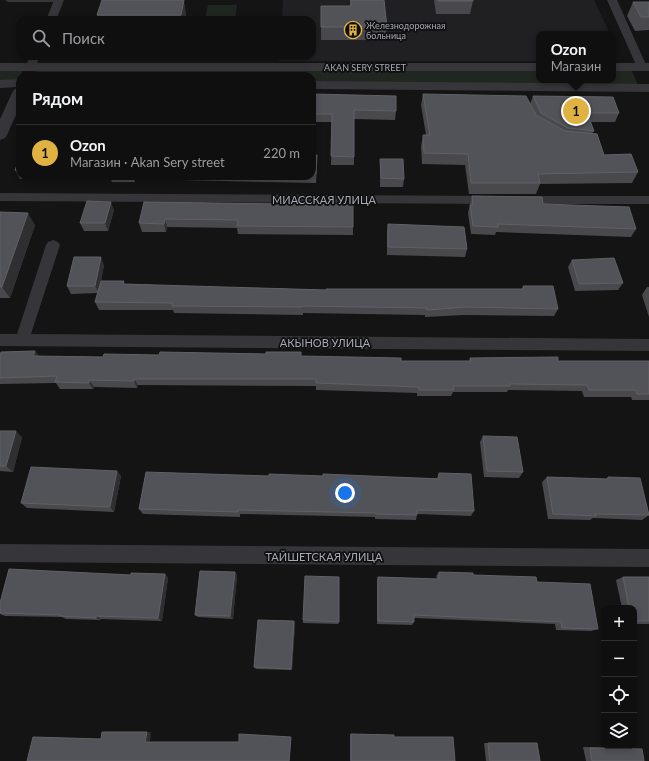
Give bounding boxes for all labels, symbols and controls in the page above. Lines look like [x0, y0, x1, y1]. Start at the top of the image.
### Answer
search box [16, 16, 316, 60]
building icon: Железнодорожная больница [343, 20, 363, 40]
place label: Железнодорожная больница [366, 20, 445, 41]
icon: search [30, 27, 52, 49]
text: Поиск [62, 29, 105, 47]
popup [536, 31, 616, 83]
text: Ozon [551, 40, 586, 58]
text: Магазин [551, 58, 601, 74]
street label: AKAN SERY STREET [324, 62, 407, 73]
text: Рядом [32, 88, 83, 109]
pin: 1 [563, 96, 589, 126]
text: Ozon [70, 136, 106, 154]
text: 1 [41, 145, 49, 161]
text: 220 m [263, 145, 300, 161]
text: Магазин · Akan Sery street [70, 154, 225, 170]
street label: МИАССКАЯ УЛИЦА [272, 193, 377, 206]
street label: АКЫНОВ УЛИЦА [280, 336, 371, 349]
your location [335, 483, 355, 503]
street label: ТАЙШЕТСКАЯ УЛИЦА [266, 550, 383, 563]
map controls [601, 605, 637, 749]
button: + [601, 605, 637, 641]
button: − [601, 641, 637, 677]
button: locate [601, 677, 637, 713]
button: layers [601, 713, 637, 749]

